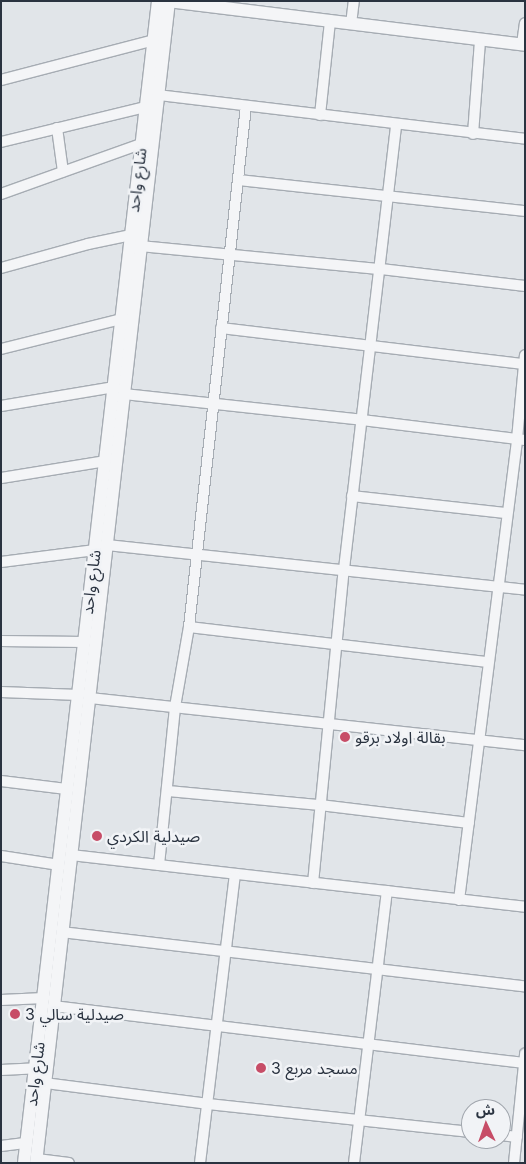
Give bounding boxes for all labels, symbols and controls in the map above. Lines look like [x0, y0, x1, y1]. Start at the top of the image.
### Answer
street label: شارع واحد [124, 147, 150, 213]
street label: شارع واحد [78, 549, 104, 615]
place label: بقالة اولاد برقو [355, 727, 446, 747]
marker: بقالة اولاد برقو [339, 731, 351, 743]
place label: صيدلية الكردي [107, 826, 200, 846]
marker: صيدلية الكردي [91, 830, 103, 842]
place label: صيدلية سالي 3 [25, 1004, 124, 1024]
marker: صيدلية سالي 3 [9, 1008, 21, 1020]
street label: شارع واحد [22, 1041, 48, 1107]
place label: مسجد مربع 3 [271, 1058, 358, 1078]
marker: مسجد مربع 3 [255, 1062, 267, 1074]
north arrow [461, 1099, 511, 1149]
text: ش [475, 1101, 495, 1119]

